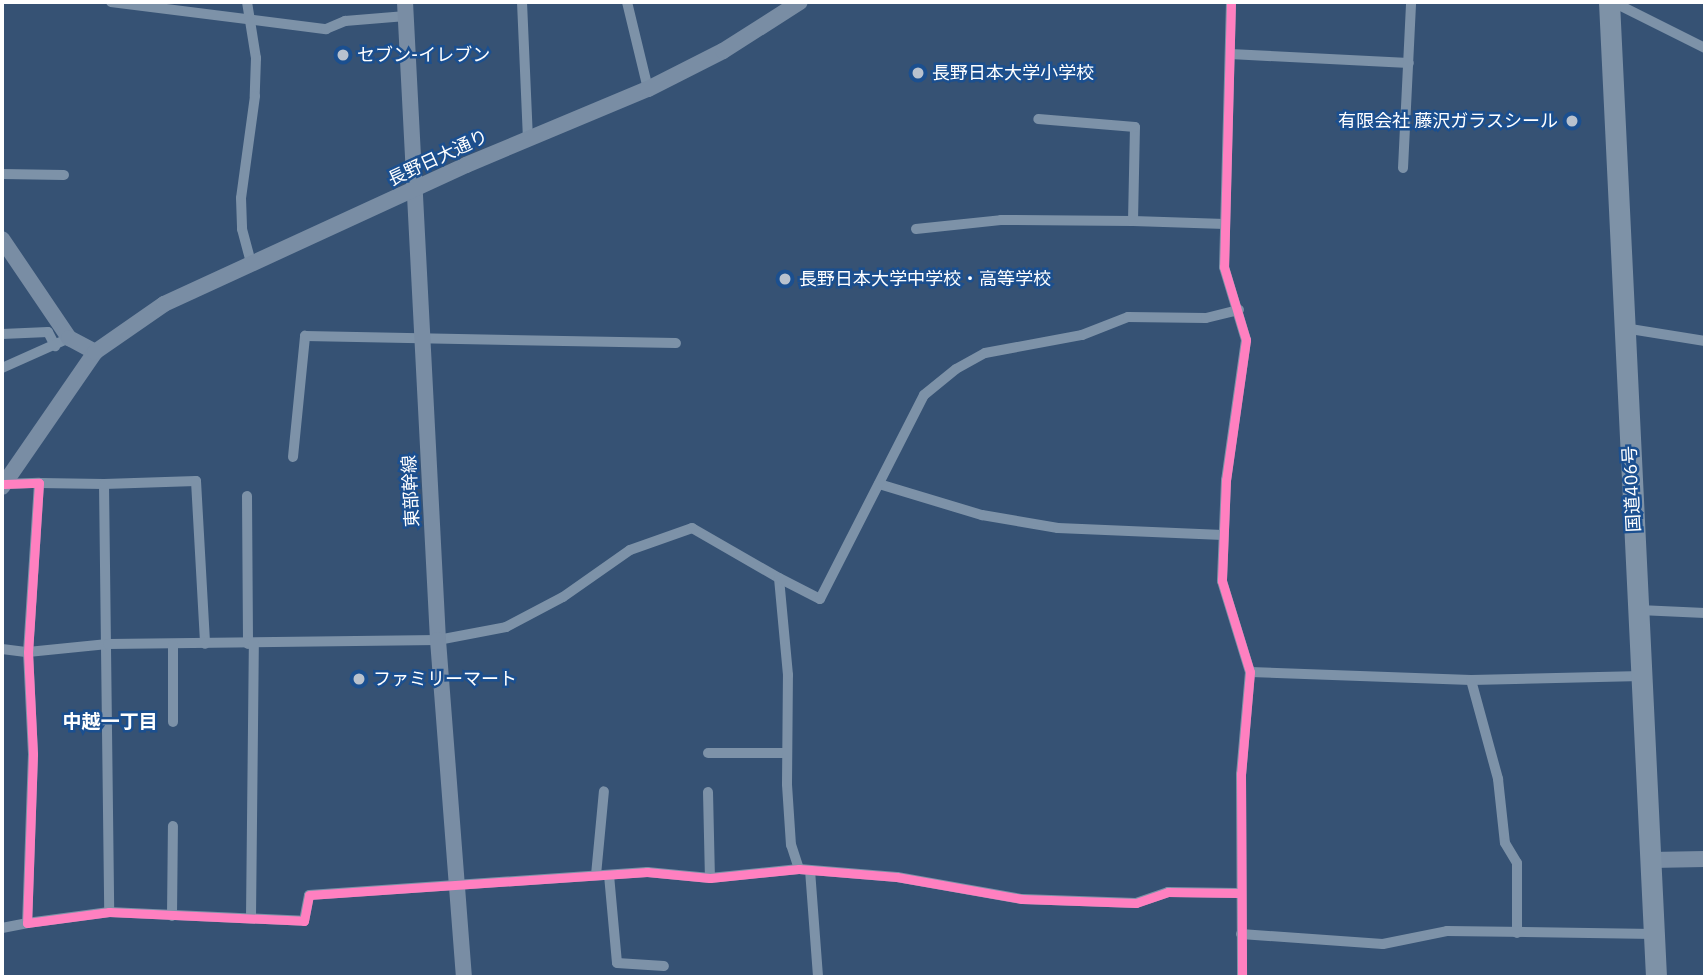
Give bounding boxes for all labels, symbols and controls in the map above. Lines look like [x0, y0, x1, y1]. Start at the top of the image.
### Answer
place label: セブン-イレブン [357, 44, 490, 66]
marker: セブン-イレブン [335, 47, 351, 63]
place label: 長野日本大学小学校 [932, 62, 1094, 84]
marker: 長野日本大学小学校 [910, 65, 926, 81]
place label: 有限会社 藤沢ガラスシール [1338, 110, 1558, 132]
marker: 有限会社 藤沢ガラスシール [1564, 113, 1580, 129]
street label: 長野日大通り [384, 125, 492, 191]
place label: 長野日本大学中学校・高等学校 [799, 268, 1051, 290]
marker: 長野日本大学中学校・高等学校 [777, 271, 793, 287]
street label: 国道406号 [1619, 445, 1645, 533]
street label: 東部幹線 [398, 454, 424, 528]
place label: ファミリーマート [373, 668, 517, 690]
marker: ファミリーマート [351, 671, 367, 687]
district label: 中越一丁目 [63, 711, 157, 733]

